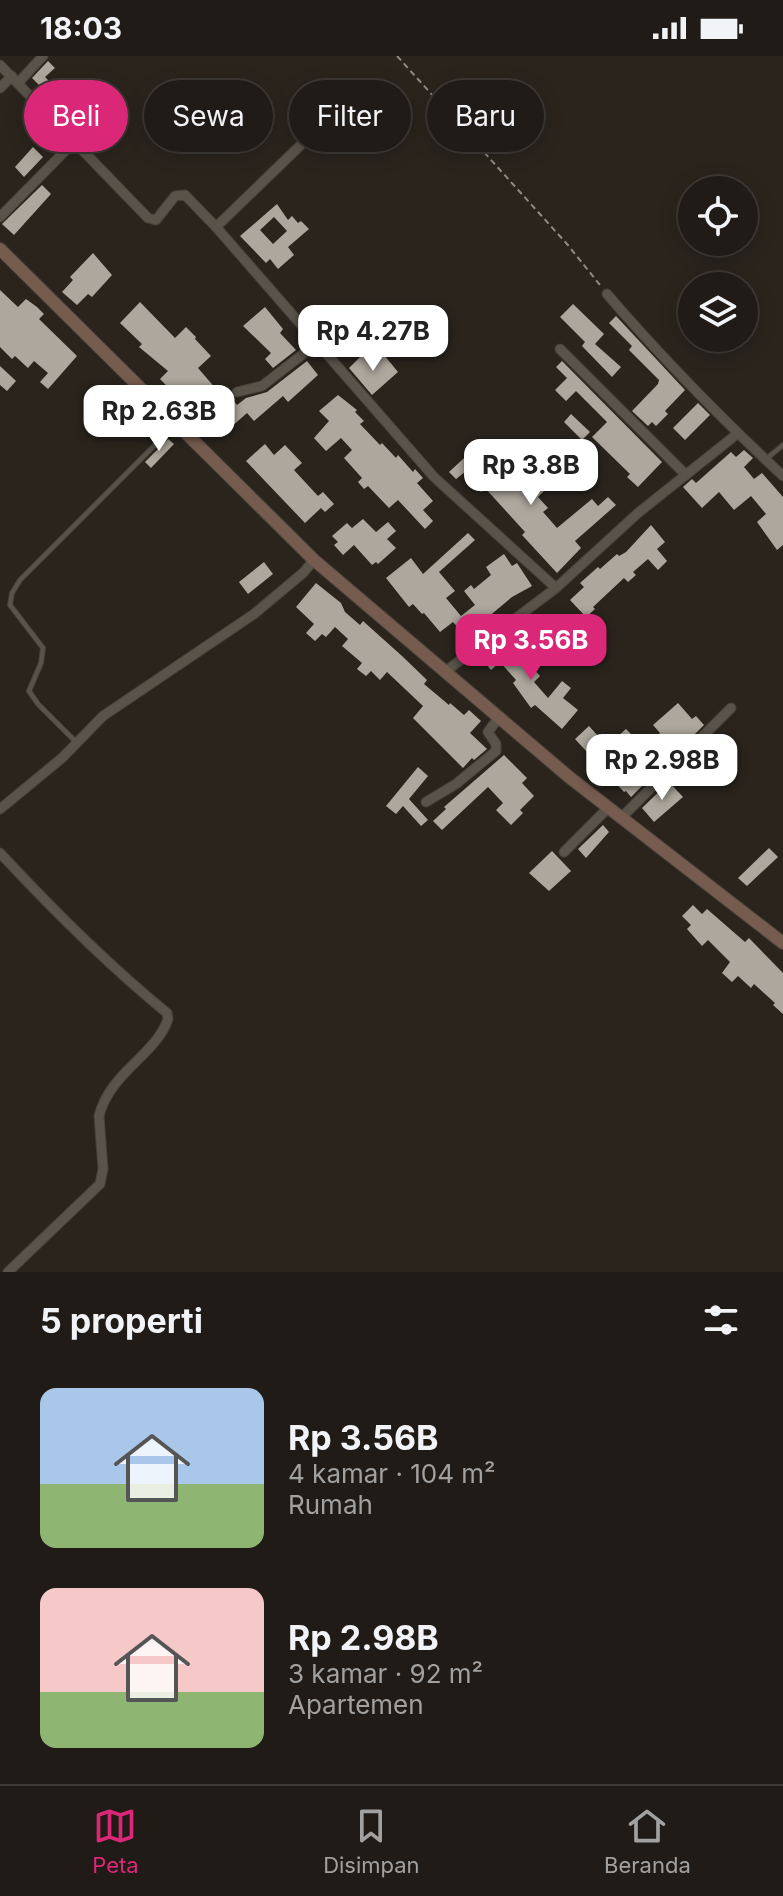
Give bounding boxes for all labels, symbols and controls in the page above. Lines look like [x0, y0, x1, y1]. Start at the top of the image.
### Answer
text: 18:03 [40, 10, 122, 46]
chip: Beli [24, 80, 128, 152]
chip: Sewa [144, 80, 273, 152]
chip: Filter [289, 80, 411, 152]
chip: Baru [427, 80, 544, 152]
map controls [678, 176, 758, 352]
button: locate [678, 176, 758, 256]
button: layers [678, 272, 758, 352]
pin: Rp 4.27B [290, 305, 456, 373]
text: Rp 4.27B [316, 315, 430, 346]
pin: Rp 2.63B [76, 385, 242, 453]
text: Rp 2.63B [102, 395, 216, 426]
pin: Rp 3.8B [457, 439, 605, 507]
text: Rp 3.8B [482, 449, 580, 480]
pin: Rp 3.56B [448, 614, 614, 682]
text: Rp 3.56B [473, 624, 589, 655]
pin: Rp 2.98B [579, 734, 745, 802]
text: Rp 2.98B [604, 744, 720, 775]
icon: filters [699, 1298, 743, 1342]
text: 5 properti [40, 1300, 203, 1341]
text: Rp 3.56B [288, 1417, 439, 1458]
icon: home [104, 1420, 200, 1516]
text: 4 kamar · 104 m² [288, 1458, 496, 1489]
text: Rumah [288, 1489, 373, 1520]
text: Rp 2.98B [288, 1617, 439, 1658]
icon: home [104, 1620, 200, 1716]
text: 3 kamar · 92 m² [288, 1658, 483, 1689]
text: Apartemen [288, 1689, 424, 1720]
tab: Peta [92, 1804, 139, 1878]
tab: Disimpan [323, 1804, 420, 1878]
tab: Beranda [604, 1804, 691, 1878]

